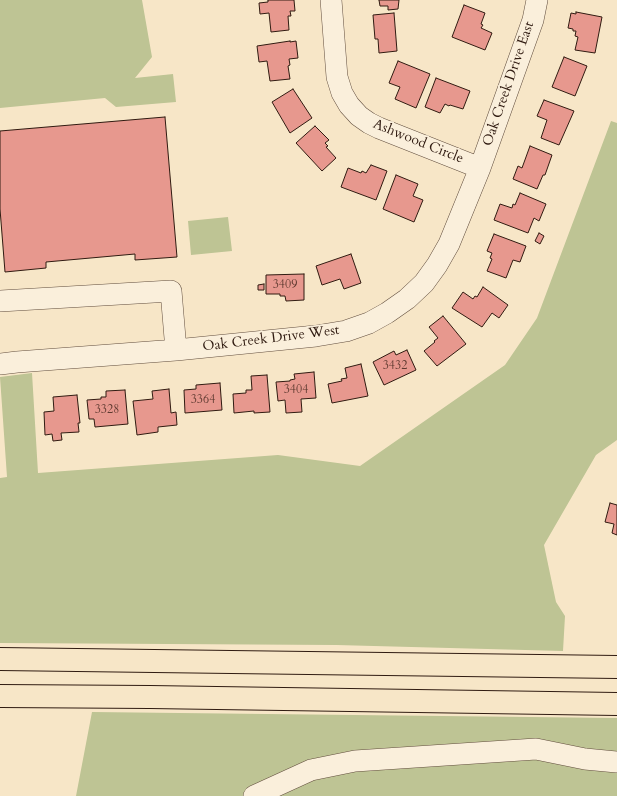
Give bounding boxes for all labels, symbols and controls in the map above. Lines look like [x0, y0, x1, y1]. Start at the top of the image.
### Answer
street label: Oak Creek Drive East [480, 20, 538, 148]
street label: Ashwood Circle [370, 116, 466, 168]
house number: 3409 [273, 278, 297, 292]
street label: Oak Creek Drive West [202, 322, 340, 356]
house number: 3432 [383, 359, 407, 373]
house number: 3404 [284, 383, 308, 397]
house number: 3364 [191, 393, 215, 407]
house number: 3328 [95, 403, 119, 417]

